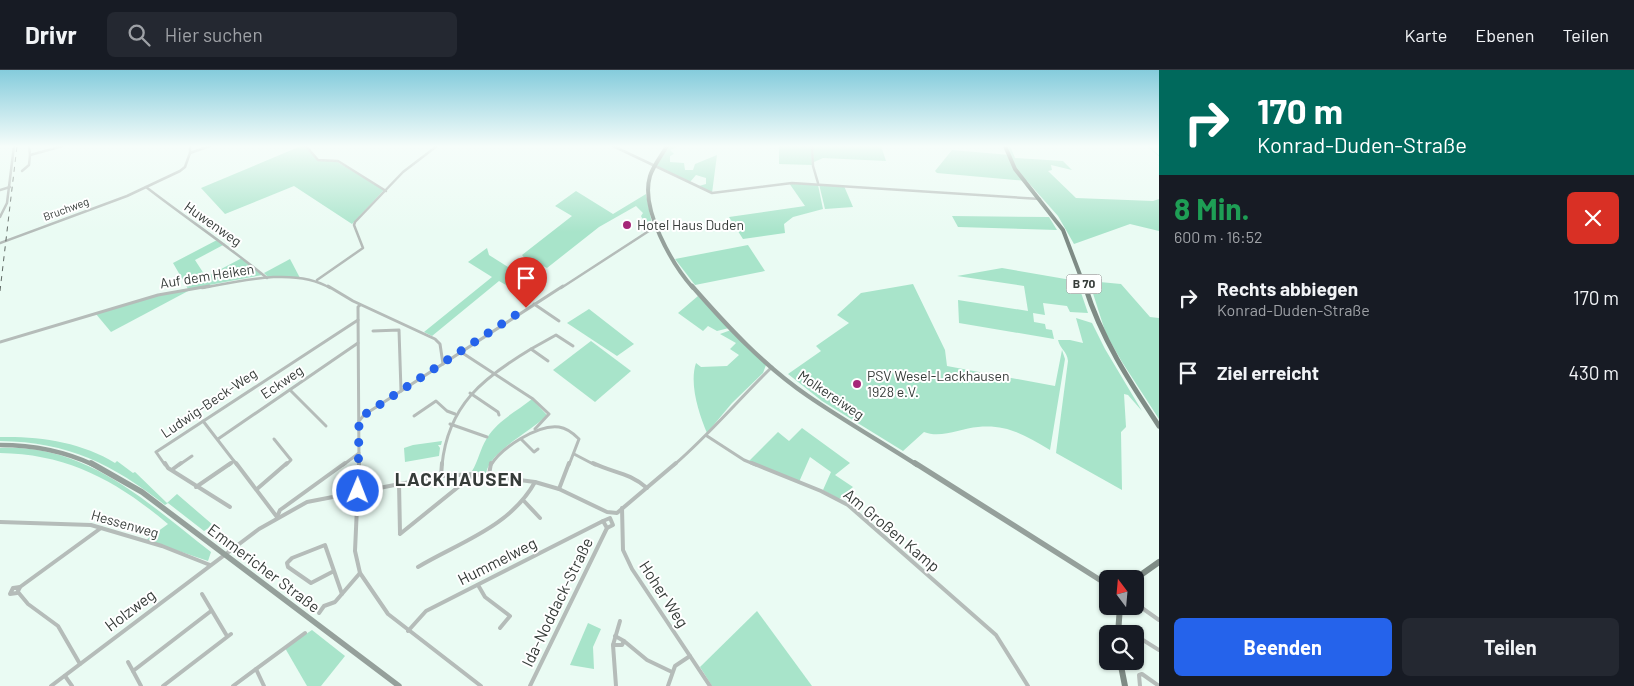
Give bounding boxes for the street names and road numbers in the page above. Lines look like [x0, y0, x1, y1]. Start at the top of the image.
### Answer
street label: Bruchweg [41, 194, 91, 223]
street label: Huwenweg [181, 198, 245, 250]
street label: Auf dem Heiken [159, 260, 255, 291]
road number: B 70 [1066, 274, 1102, 293]
street label: Eckweg [257, 361, 306, 402]
street label: Ludwig-Beck-Weg [157, 364, 260, 441]
street label: Molkereiweg [795, 366, 868, 423]
street label: Am Großen Kamp [840, 484, 944, 575]
street label: Hessenweg [89, 506, 161, 541]
street label: Emmericher Straße [205, 519, 324, 616]
street label: Hummelweg [454, 533, 539, 589]
street label: Ida-Noddack-Straße [517, 534, 596, 670]
street label: Hoher Weg [636, 557, 693, 631]
street label: Holzweg [101, 584, 159, 635]

